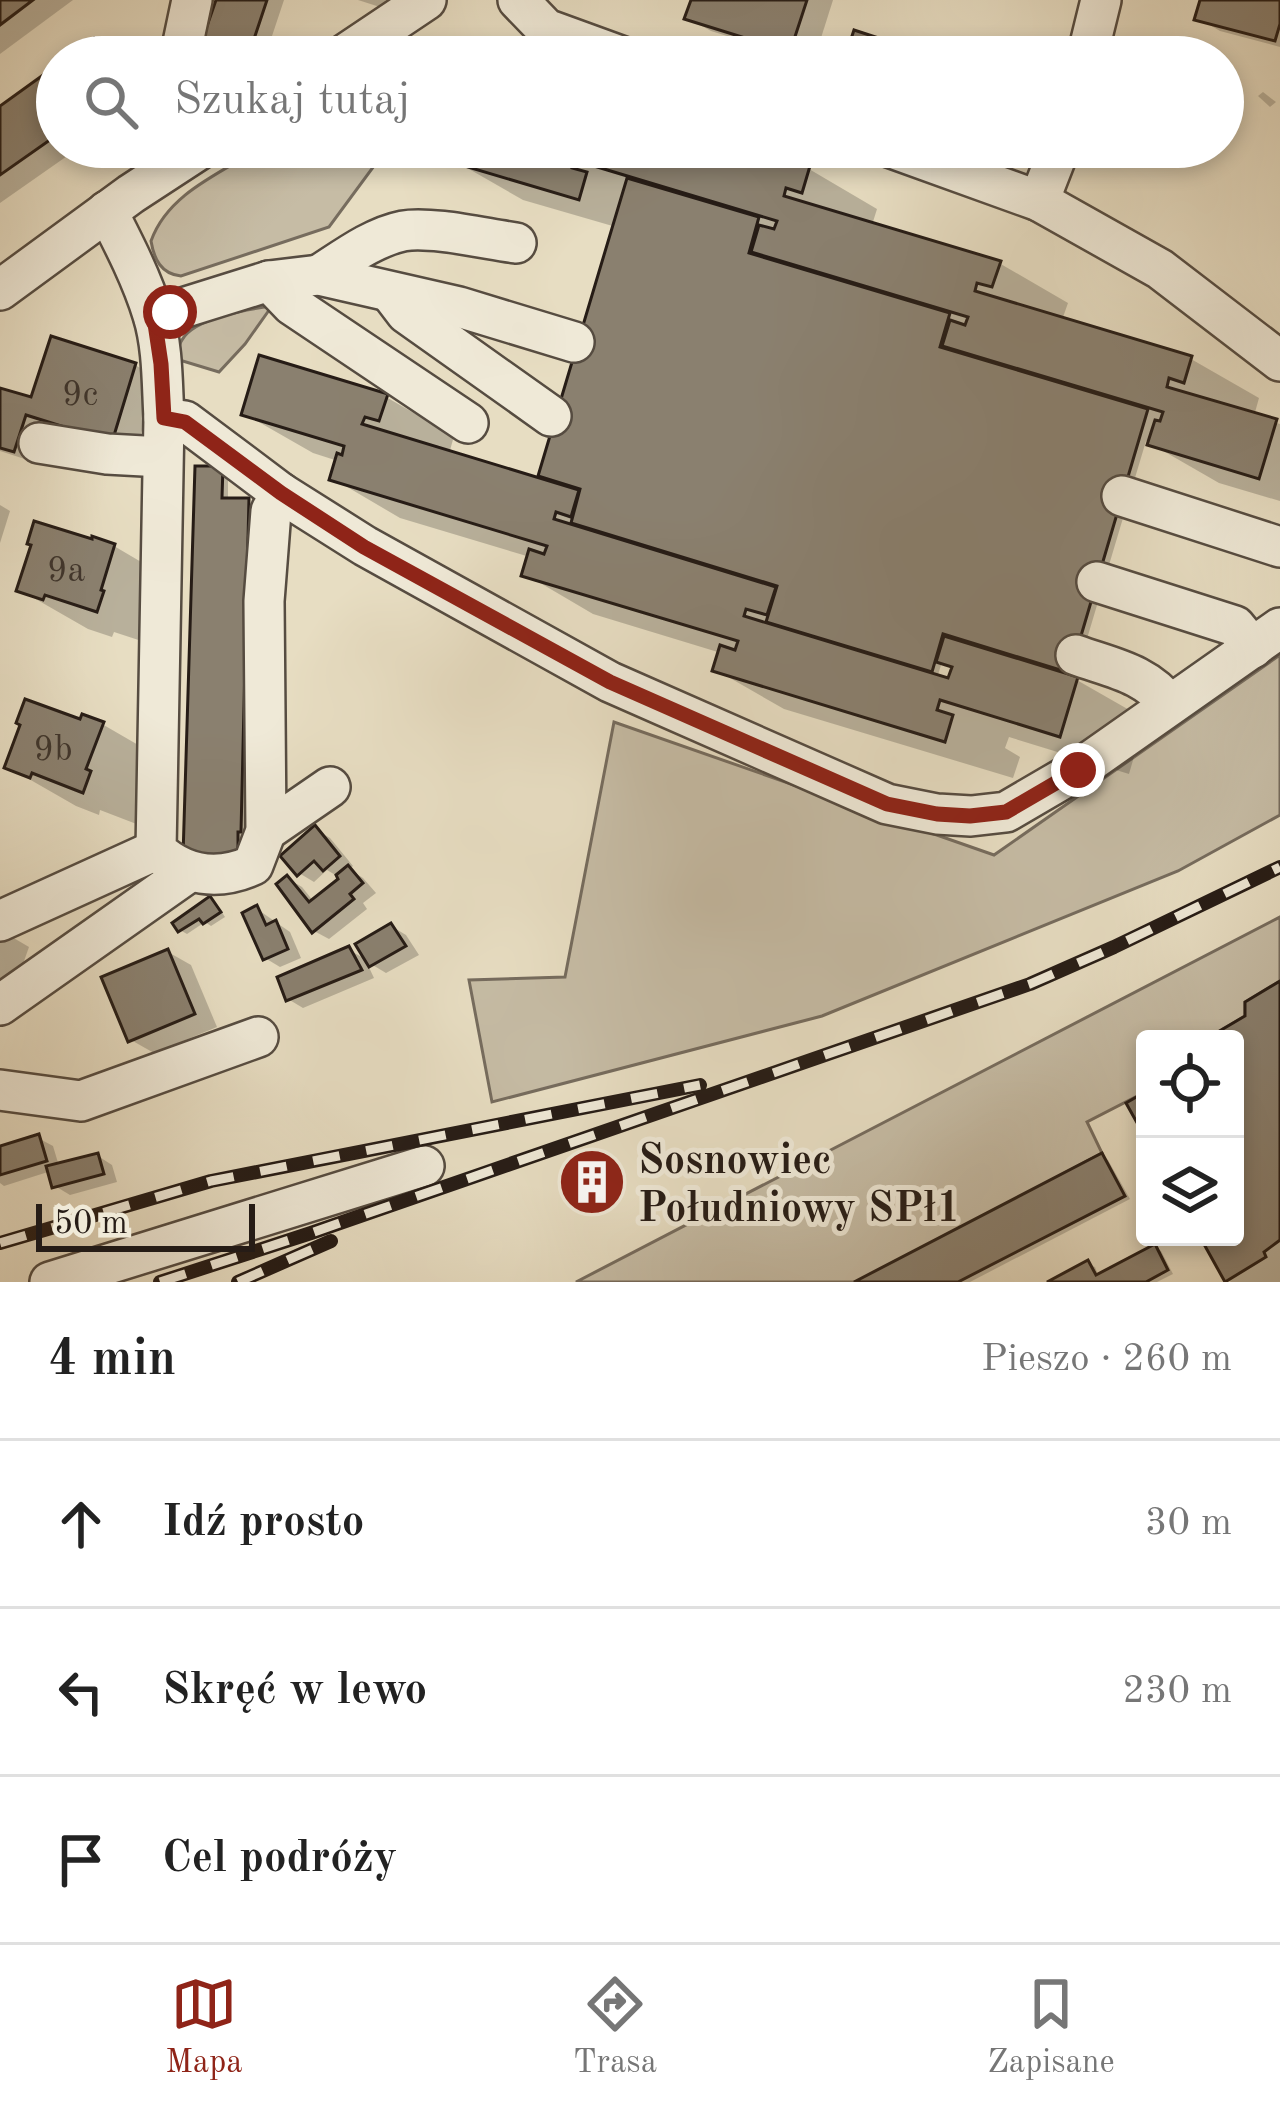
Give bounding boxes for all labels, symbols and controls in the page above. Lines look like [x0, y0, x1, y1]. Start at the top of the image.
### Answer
search box [36, 36, 1244, 168]
icon: search [78, 69, 144, 135]
text: Szukaj tutaj [174, 79, 411, 124]
route start [143, 285, 197, 339]
house number: 9c [62, 378, 98, 414]
house number: 9a [47, 554, 86, 590]
house number: 9b [33, 733, 73, 769]
route end [1051, 743, 1105, 797]
map controls [1136, 1030, 1244, 1246]
button: locate [1136, 1030, 1244, 1138]
button: layers [1136, 1138, 1244, 1246]
place label: Sosnowiec Południowy SPł1 [638, 1141, 961, 1231]
building icon: Sosnowiec Południowy SPł1 [557, 1147, 627, 1217]
scale bar [36, 1198, 255, 1251]
text: 50 m [54, 1208, 128, 1241]
text: 4 min [48, 1335, 176, 1386]
text: Pieszo · 260 m [981, 1340, 1232, 1379]
icon: ahead [48, 1491, 114, 1557]
text: Idź prosto [162, 1501, 364, 1546]
text: 30 m [1145, 1504, 1232, 1543]
icon: left [48, 1659, 114, 1725]
text: Skręć w lewo [162, 1669, 427, 1714]
text: 230 m [1122, 1672, 1232, 1711]
icon: arrive [48, 1827, 114, 1893]
text: Cel podróży [162, 1837, 397, 1882]
tab: Mapa [165, 1971, 243, 2084]
tab: Trasa [573, 1971, 657, 2084]
tab: Zapisane [987, 1971, 1115, 2084]

